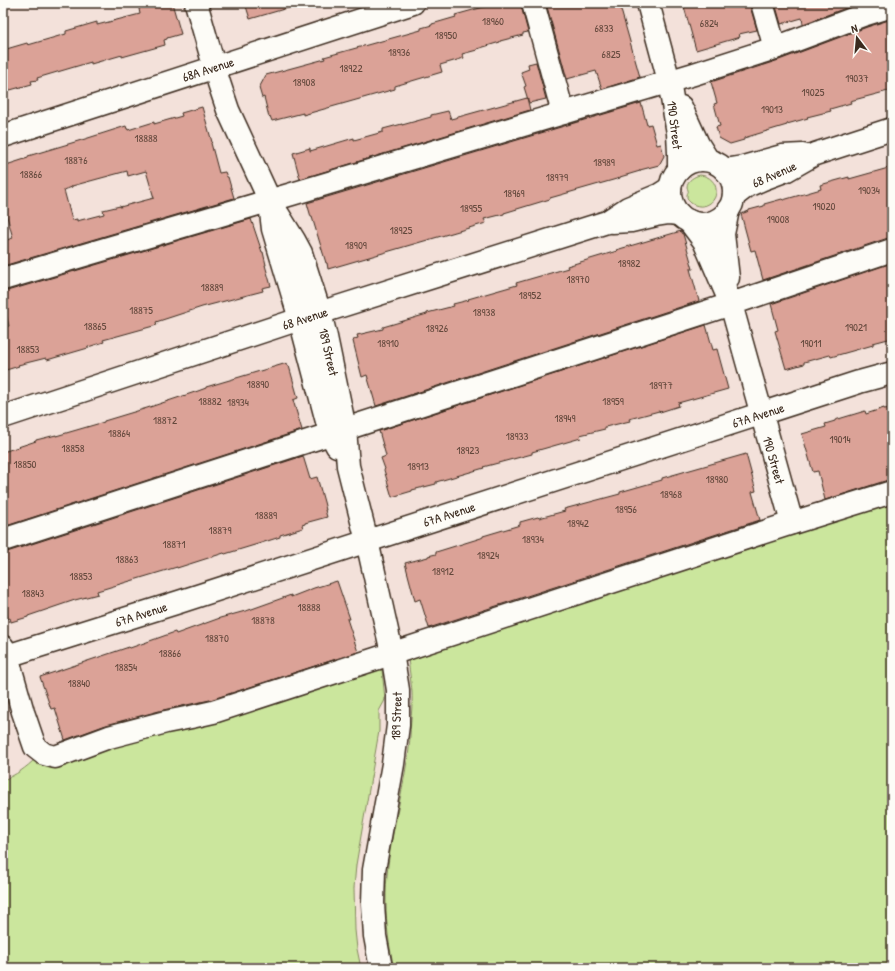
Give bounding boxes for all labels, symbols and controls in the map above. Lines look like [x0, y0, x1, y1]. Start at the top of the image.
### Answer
house number: 18960 [482, 14, 504, 28]
house number: 6824 [700, 16, 718, 30]
north arrow [837, 18, 877, 58]
house number: 6833 [594, 21, 614, 35]
text: N [849, 21, 859, 36]
house number: 18950 [435, 28, 457, 42]
house number: 18936 [388, 45, 411, 59]
house number: 6825 [602, 47, 621, 61]
street label: 68A Avenue [180, 52, 236, 86]
house number: 18922 [339, 61, 363, 75]
house number: 19037 [845, 71, 869, 85]
house number: 18908 [293, 75, 315, 89]
house number: 19025 [802, 85, 825, 99]
street label: 190 Street [663, 100, 687, 151]
house number: 19013 [761, 102, 783, 116]
house number: 18888 [134, 131, 158, 145]
house number: 18876 [64, 153, 88, 167]
house number: 18989 [593, 155, 615, 169]
street label: 68 Avenue [749, 156, 799, 192]
house number: 18866 [20, 167, 43, 181]
house number: 18979 [546, 170, 568, 184]
house number: 19034 [858, 183, 880, 197]
house number: 18969 [503, 186, 525, 200]
house number: 19020 [812, 199, 836, 213]
house number: 18955 [460, 201, 482, 215]
house number: 19008 [767, 212, 790, 226]
house number: 18925 [390, 223, 413, 237]
house number: 18909 [345, 238, 367, 252]
house number: 18982 [618, 256, 640, 270]
house number: 18970 [566, 272, 590, 286]
house number: 18889 [201, 280, 223, 294]
house number: 18952 [519, 288, 541, 302]
street label: 68 Avenue [280, 302, 330, 334]
house number: 18875 [129, 303, 153, 317]
house number: 18938 [473, 305, 495, 319]
house number: 18865 [84, 319, 107, 333]
house number: 19021 [845, 320, 867, 334]
house number: 18926 [426, 321, 449, 335]
street label: 189 Street [315, 326, 343, 378]
house number: 18910 [377, 336, 399, 350]
house number: 19011 [801, 336, 821, 350]
house number: 18853 [16, 342, 40, 356]
house number: 18890 [247, 377, 269, 391]
house number: 18977 [649, 378, 673, 392]
house number: 18882 [198, 394, 222, 408]
house number: 18959 [602, 394, 624, 408]
house number: 18934 [227, 395, 249, 409]
street label: 67A Avenue [730, 398, 786, 432]
house number: 18949 [555, 411, 575, 425]
house number: 18872 [153, 413, 177, 427]
house number: 18864 [108, 426, 130, 440]
house number: 18933 [506, 429, 528, 443]
house number: 19014 [829, 432, 851, 446]
street label: 190 Street [759, 434, 789, 486]
house number: 18858 [62, 441, 85, 455]
house number: 18923 [457, 443, 480, 457]
house number: 18850 [13, 457, 37, 471]
house number: 18913 [407, 459, 429, 473]
house number: 18980 [706, 472, 728, 486]
house number: 18968 [660, 487, 682, 501]
street label: 67A Avenue [421, 497, 477, 531]
house number: 18956 [615, 502, 638, 516]
house number: 18889 [255, 508, 277, 522]
house number: 18942 [567, 516, 589, 530]
house number: 18879 [208, 523, 232, 537]
house number: 18934 [522, 532, 544, 546]
house number: 18871 [163, 537, 185, 551]
house number: 18924 [477, 548, 499, 562]
house number: 18863 [116, 552, 138, 566]
house number: 18912 [432, 564, 454, 578]
house number: 18853 [69, 569, 93, 583]
house number: 18843 [22, 586, 44, 600]
street label: 67A Avenue [113, 597, 169, 631]
house number: 18888 [297, 600, 321, 614]
house number: 18878 [251, 613, 275, 627]
house number: 18870 [205, 631, 229, 645]
house number: 18866 [159, 646, 182, 660]
house number: 18854 [115, 660, 137, 674]
house number: 18840 [68, 676, 90, 690]
street label: 189 Street [386, 691, 406, 740]

